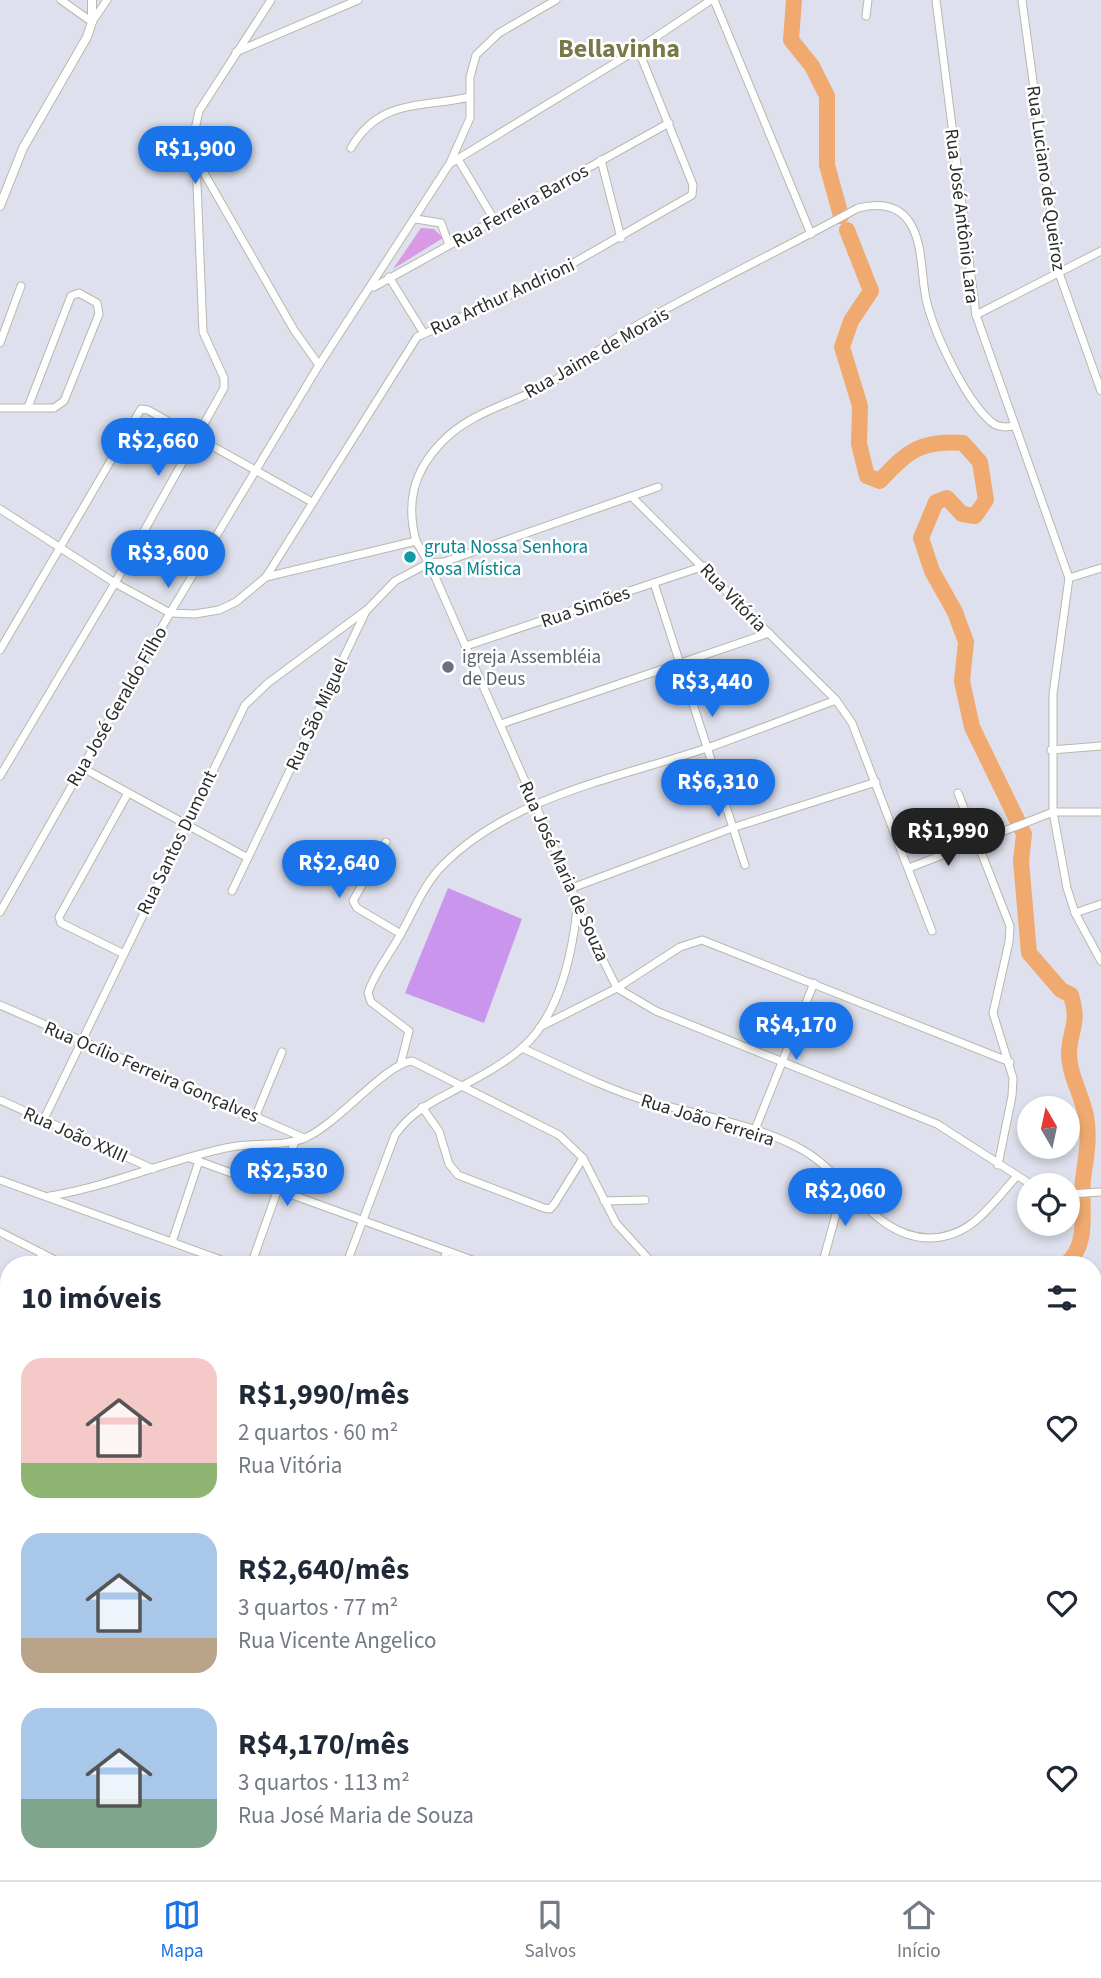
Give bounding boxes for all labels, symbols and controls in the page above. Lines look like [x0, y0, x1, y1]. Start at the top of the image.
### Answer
district label: Bellavinha [558, 30, 680, 67]
street label: Rua Luciano de Queiroz [1019, 84, 1072, 273]
pin: R$1,900 [130, 127, 260, 186]
street label: Rua José Antônio Lara [937, 127, 986, 305]
text: R$1,900 [154, 132, 236, 165]
street label: Rua Ferreira Barros [448, 158, 594, 255]
street label: Rua Arthur Andrioni [426, 252, 579, 343]
street label: Rua Jaime de Morais [519, 301, 674, 406]
pin: R$2,660 [93, 419, 223, 478]
text: R$2,660 [117, 424, 199, 457]
pin: R$3,600 [103, 530, 233, 590]
place label: gruta Nossa Senhora Rosa Mística [424, 534, 588, 583]
text: R$3,600 [127, 536, 209, 569]
marker: gruta Nossa Senhora Rosa Mística [402, 549, 418, 565]
street label: Rua Vitória [693, 558, 773, 638]
street label: Rua Simões [537, 580, 634, 635]
street label: Rua José Geraldo Filho [60, 622, 174, 792]
place label: igreja Assembléia de Deus [462, 644, 601, 693]
street label: Rua São Miguel [280, 654, 355, 775]
marker: igreja Assembléia de Deus [440, 659, 456, 675]
pin: R$3,440 [647, 660, 777, 719]
text: R$3,440 [671, 665, 753, 698]
pin: R$6,310 [653, 760, 783, 819]
street label: Rua Santos Dumont [131, 765, 224, 919]
text: R$6,310 [677, 765, 759, 798]
street label: Rua José Maria de Souza [512, 777, 616, 966]
pin: R$1,990 [883, 808, 1013, 868]
text: R$1,990 [907, 814, 989, 847]
pin: R$2,640 [274, 841, 404, 900]
text: R$2,640 [298, 846, 380, 879]
pin: R$4,170 [731, 1002, 861, 1062]
text: R$4,170 [755, 1008, 837, 1041]
street label: Rua Ocílio Ferreira Gonçalves [40, 1015, 263, 1130]
street label: Rua João Ferreira [637, 1087, 778, 1154]
north arrow [1017, 1096, 1080, 1158]
map controls [1017, 1096, 1080, 1236]
street label: Rua João XXIII [19, 1100, 132, 1170]
pin: R$2,530 [222, 1148, 352, 1208]
text: R$2,530 [246, 1154, 328, 1187]
pin: R$2,060 [780, 1168, 910, 1228]
button: locate [1017, 1173, 1080, 1236]
text: R$2,060 [804, 1174, 886, 1207]
text: 10 imóveis [21, 1277, 162, 1320]
icon: filters [1043, 1279, 1081, 1317]
text: R$1,990/mês [238, 1373, 409, 1416]
icon: home [77, 1386, 161, 1470]
icon: heart [1043, 1409, 1081, 1447]
text: 2 quartos · 60 m² [238, 1416, 398, 1449]
text: Rua Vitória [238, 1449, 342, 1482]
text: R$2,640/mês [238, 1548, 409, 1591]
icon: home [77, 1561, 161, 1645]
icon: heart [1043, 1584, 1081, 1622]
text: 3 quartos · 77 m² [238, 1591, 398, 1624]
text: Rua Vicente Angelico [238, 1624, 437, 1657]
text: R$4,170/mês [238, 1723, 409, 1766]
icon: home [77, 1736, 161, 1820]
icon: heart [1043, 1759, 1081, 1797]
text: 3 quartos · 113 m² [238, 1766, 410, 1799]
text: Rua José Maria de Souza [238, 1799, 474, 1832]
tab: Mapa [160, 1896, 204, 1965]
tab: Salvos [524, 1896, 576, 1965]
tab: Início [897, 1896, 941, 1965]

